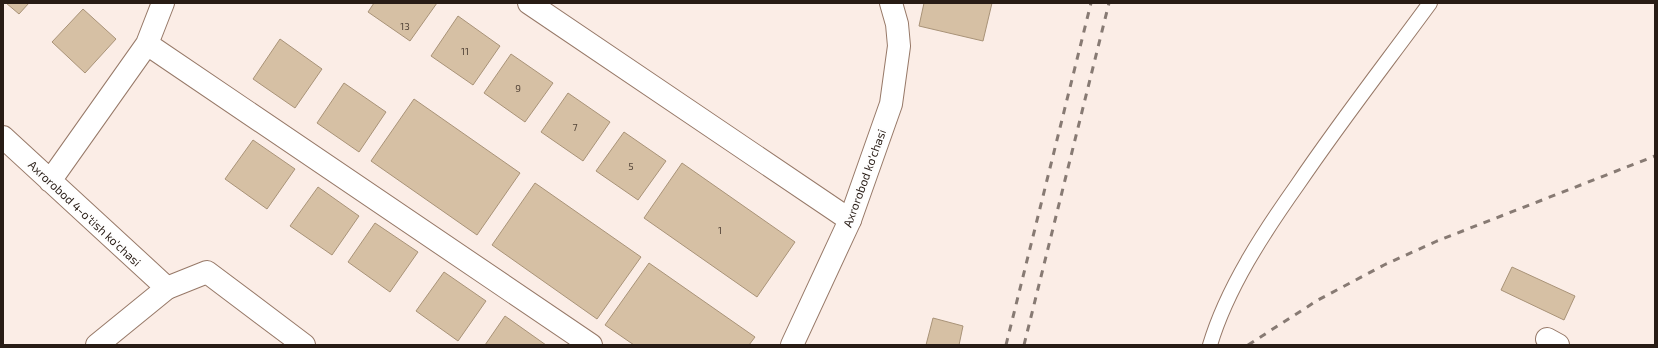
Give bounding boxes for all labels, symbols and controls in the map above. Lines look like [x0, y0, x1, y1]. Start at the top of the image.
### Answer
house number: 13 [400, 20, 410, 32]
house number: 11 [461, 45, 469, 57]
house number: 9 [515, 82, 521, 94]
house number: 7 [572, 121, 578, 133]
street label: Axrorobod ko'chasi [840, 127, 888, 229]
street label: Axrorobod 4-o'tish ko'chasi [26, 157, 144, 269]
house number: 5 [628, 160, 634, 172]
house number: 1 [718, 224, 722, 236]

